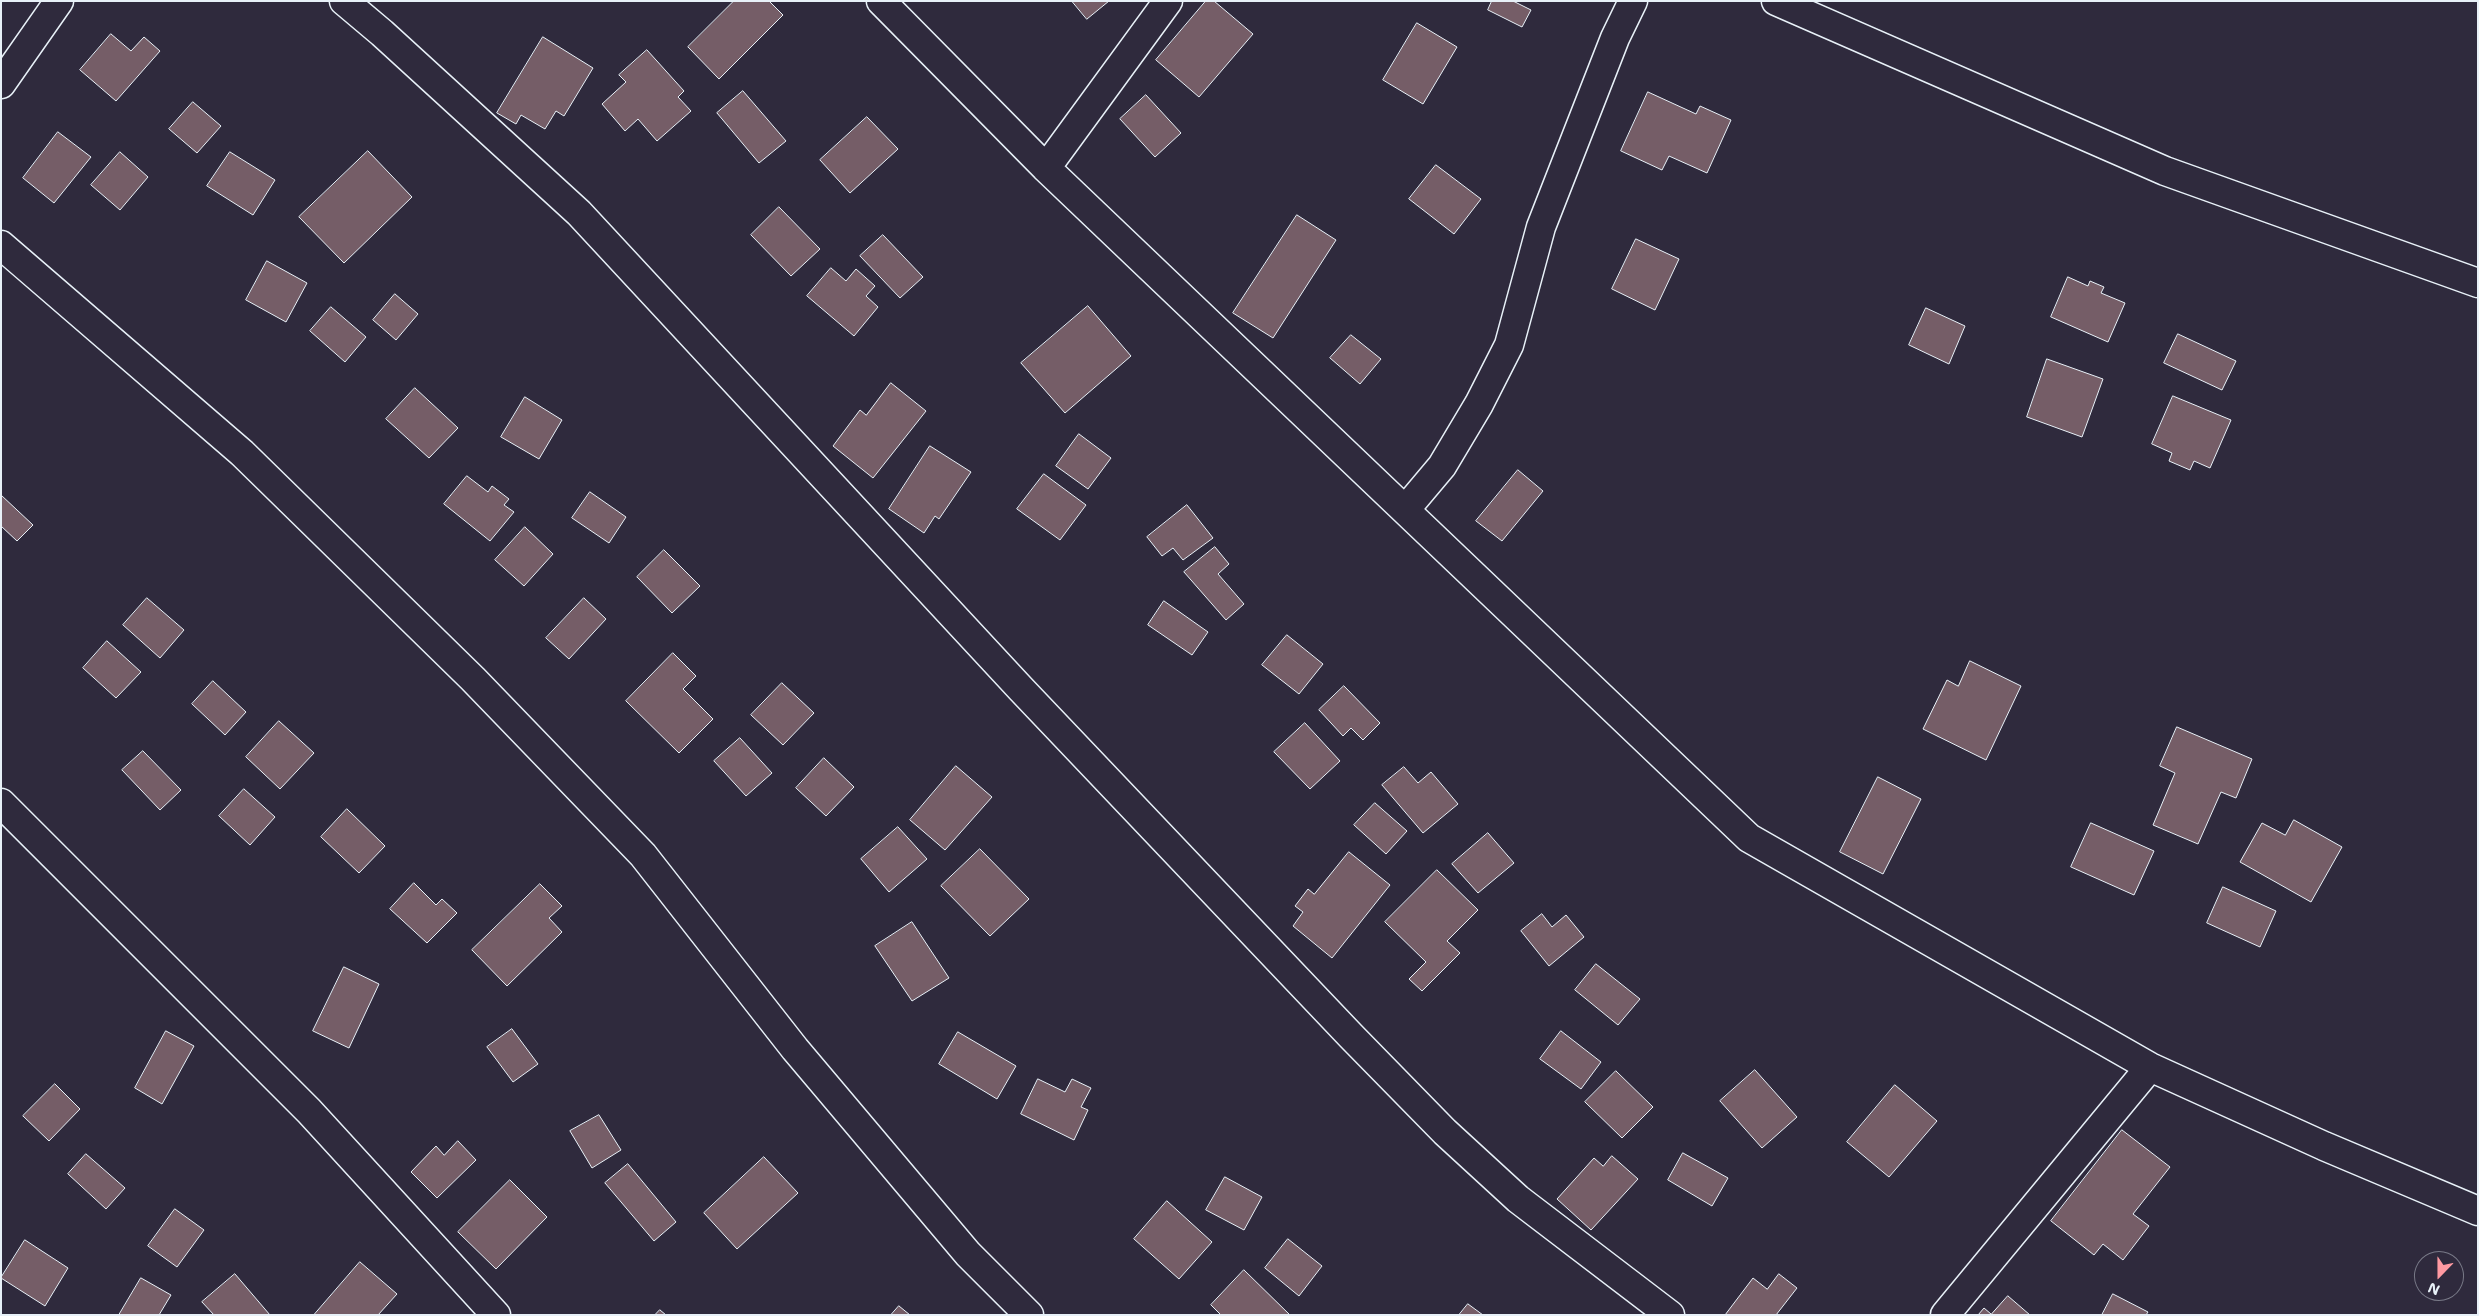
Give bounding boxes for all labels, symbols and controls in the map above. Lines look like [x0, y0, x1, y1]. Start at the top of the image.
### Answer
north arrow [2414, 1251, 2464, 1301]
text: N [2425, 1279, 2442, 1299]

